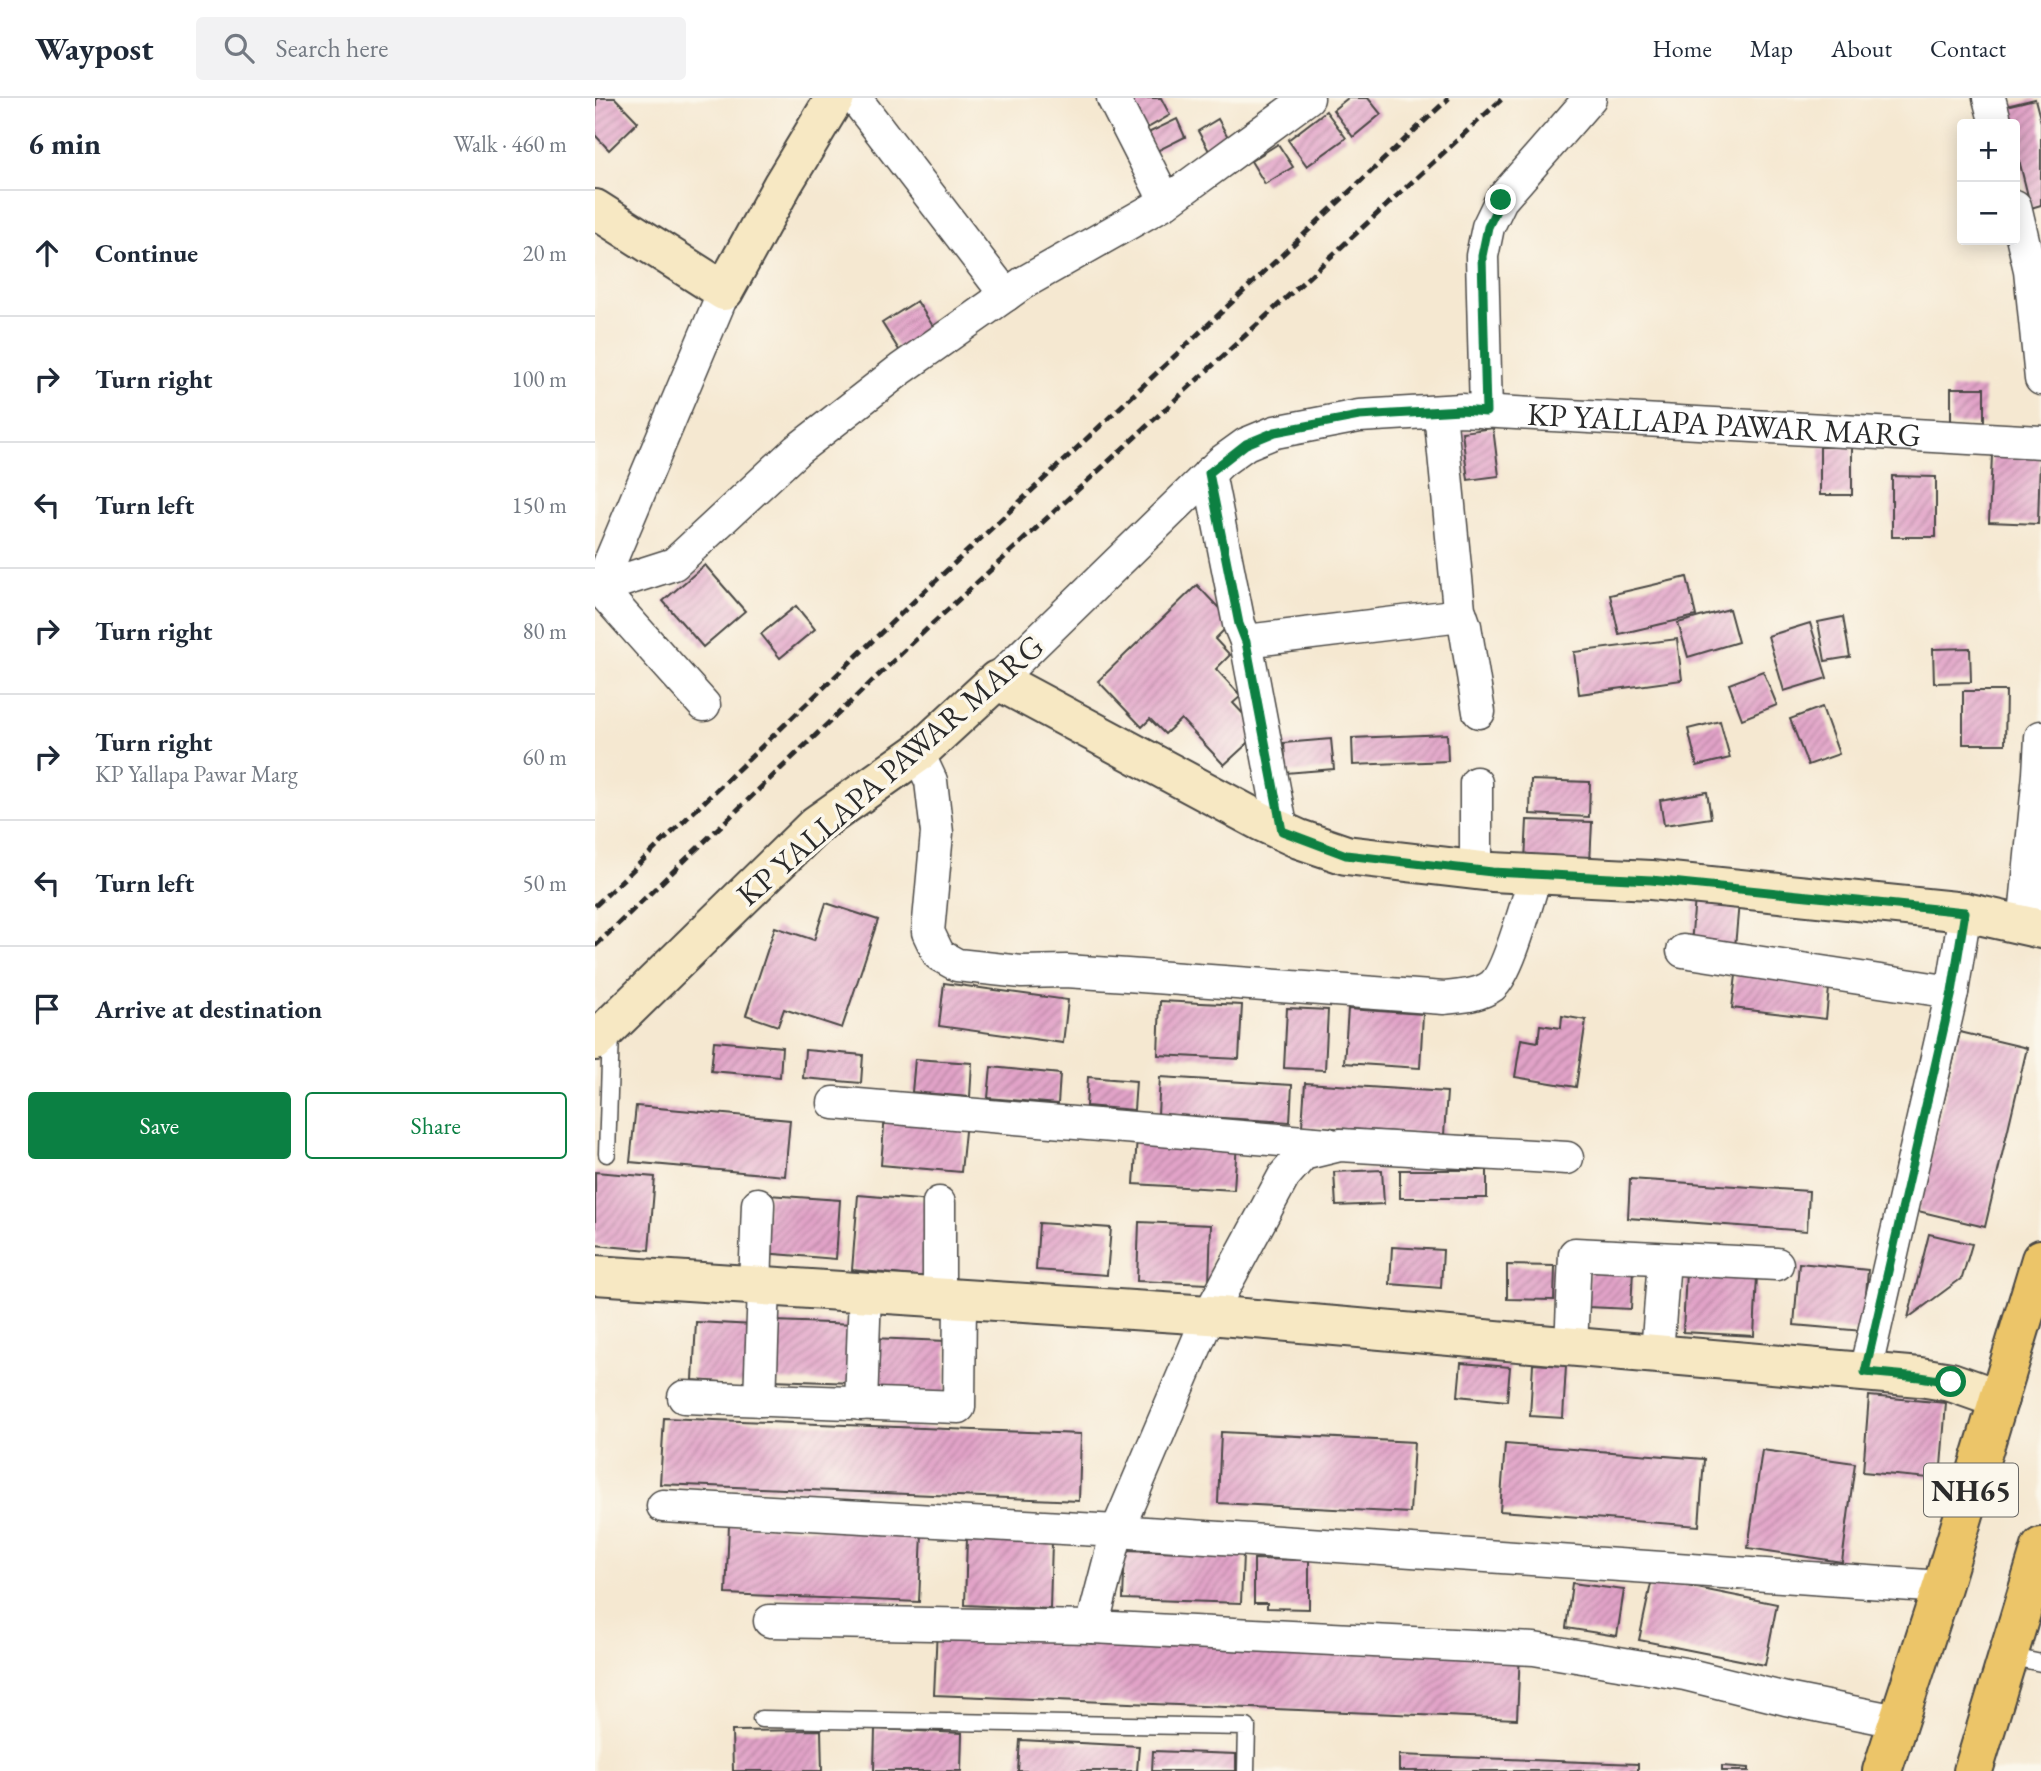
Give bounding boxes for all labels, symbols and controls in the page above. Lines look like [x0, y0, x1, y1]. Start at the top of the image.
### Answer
search box [196, 17, 686, 80]
text: Waypost [35, 27, 154, 70]
icon: search [220, 29, 258, 67]
text: Search here [276, 31, 388, 65]
text: Home [1652, 33, 1712, 64]
text: Map [1750, 33, 1793, 64]
text: About [1831, 33, 1892, 64]
text: Contact [1930, 33, 2006, 64]
map controls [1957, 119, 2020, 245]
button: + [1957, 119, 2020, 182]
text: 6 min [28, 124, 101, 163]
text: Walk · 460 m [453, 129, 567, 159]
button: − [1957, 182, 2020, 245]
route end [1485, 184, 1516, 215]
icon: ahead [28, 234, 66, 272]
text: Continue [95, 236, 198, 270]
text: 20 m [522, 238, 567, 268]
icon: right [28, 360, 66, 398]
text: Turn right [95, 362, 213, 396]
text: 100 m [511, 364, 567, 394]
street label: KP YALLAPA PAWAR MARG [1526, 393, 1922, 456]
icon: left [28, 486, 66, 524]
text: Turn left [95, 488, 194, 522]
text: 150 m [511, 490, 567, 520]
icon: right [28, 612, 66, 650]
text: Turn right [95, 614, 213, 648]
text: 80 m [522, 616, 567, 646]
street label: KP YALLAPA PAWAR MARG [728, 625, 1052, 915]
text: Turn right [95, 725, 213, 759]
icon: right [28, 738, 66, 776]
text: 60 m [522, 742, 567, 772]
text: KP Yallapa Pawar Marg [95, 759, 298, 789]
icon: left [28, 864, 66, 902]
text: Turn left [95, 866, 194, 900]
text: 50 m [522, 868, 567, 898]
icon: arrive [28, 990, 66, 1028]
text: Arrive at destination [95, 992, 322, 1026]
button: Save [28, 1092, 291, 1159]
button: Share [305, 1092, 567, 1159]
route start [1935, 1366, 1966, 1397]
road number: NH65 [1924, 1464, 2018, 1516]

